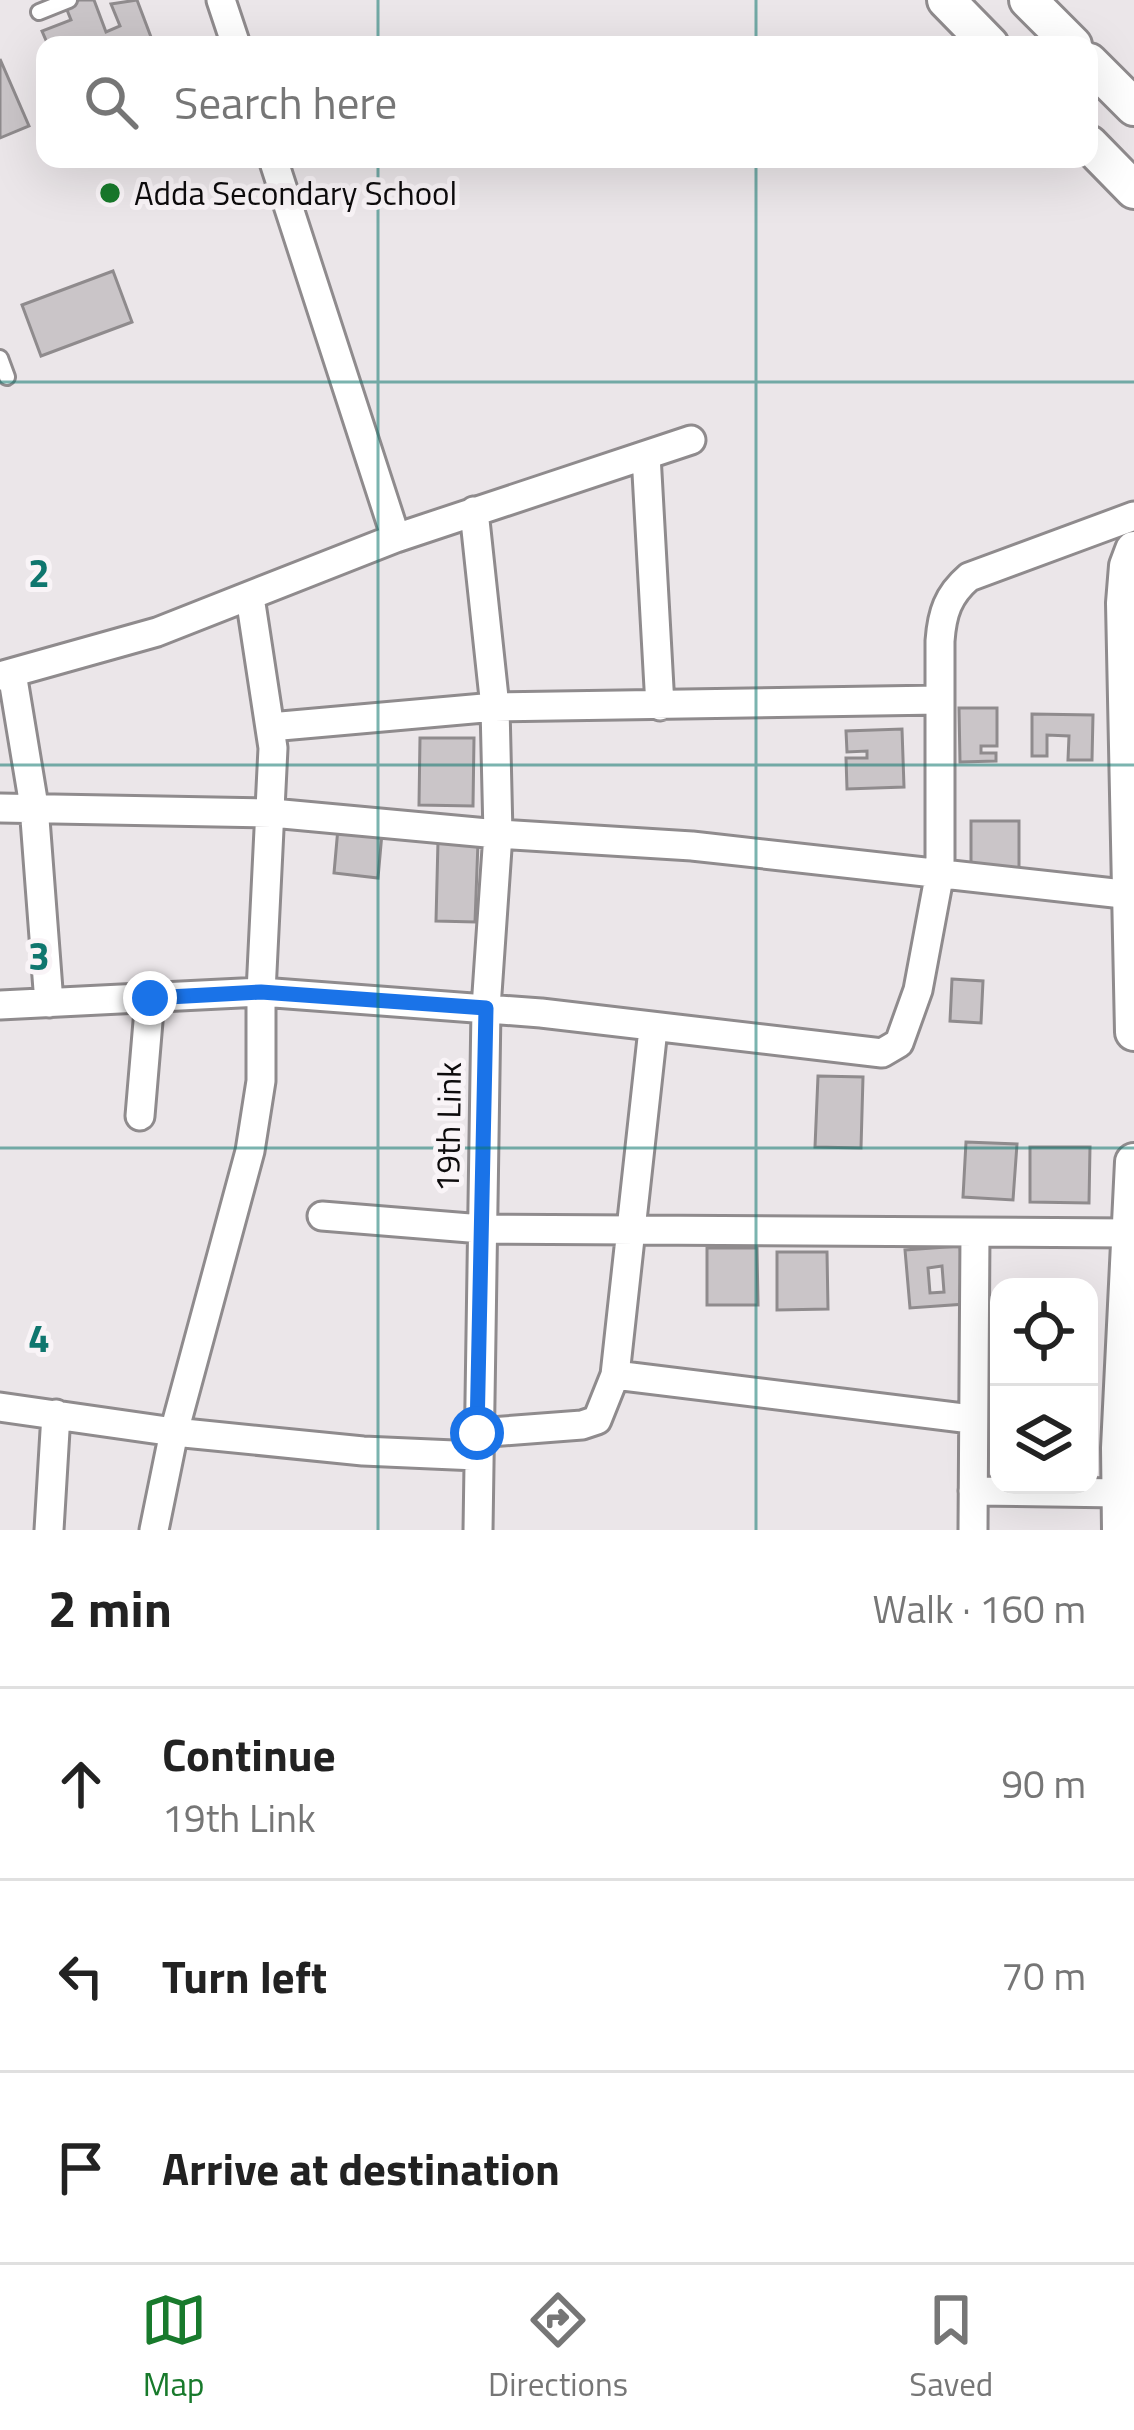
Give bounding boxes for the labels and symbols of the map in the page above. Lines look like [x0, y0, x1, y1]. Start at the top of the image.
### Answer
place label: Adda Secondary School [134, 168, 457, 218]
marker: Adda Secondary School [97, 180, 123, 206]
text: 2 [28, 543, 50, 602]
text: 3 [28, 926, 50, 985]
route end [123, 971, 177, 1025]
street label: 19th Link [422, 1061, 474, 1192]
text: 4 [28, 1308, 50, 1367]
route start [450, 1406, 504, 1460]

